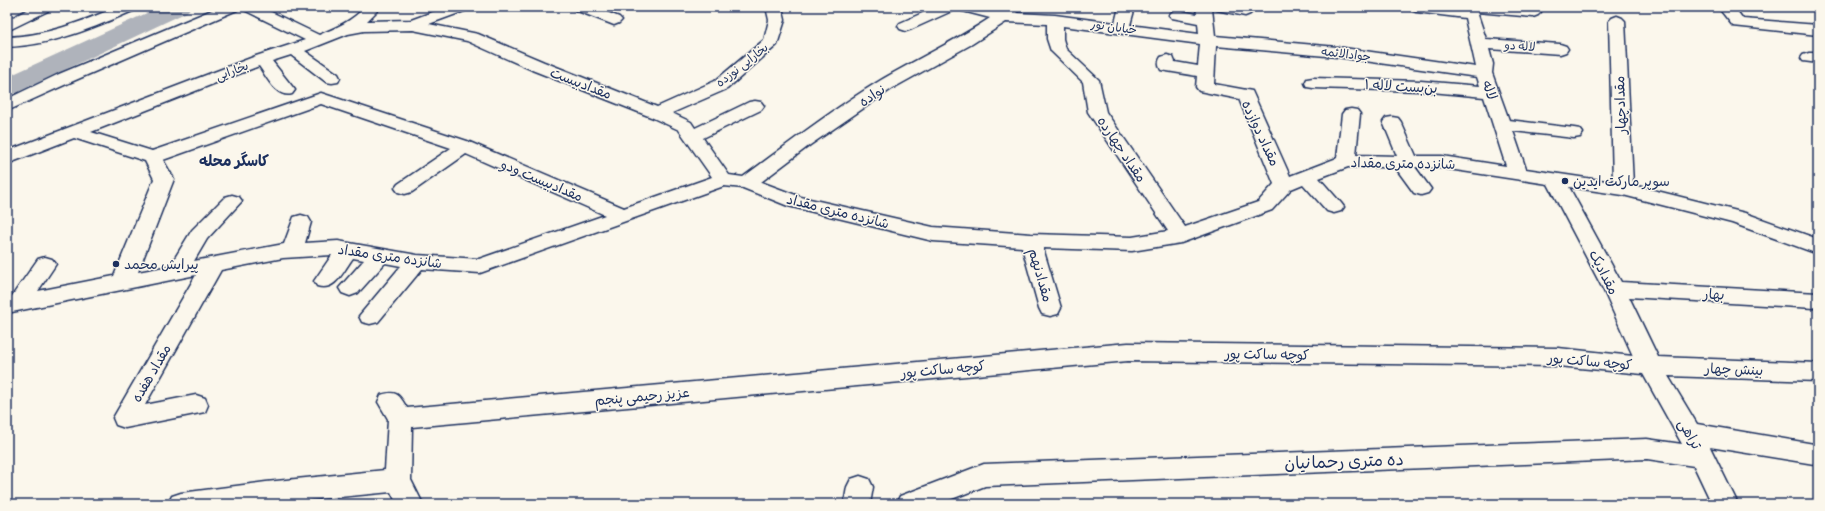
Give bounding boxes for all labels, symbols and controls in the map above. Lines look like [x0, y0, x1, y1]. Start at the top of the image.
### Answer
street label: خیابان نور [1089, 17, 1138, 38]
street label: لاله دو [1503, 38, 1536, 55]
street label: بخارایی نوزده [713, 40, 772, 91]
street label: جوادالائمه [1320, 44, 1372, 65]
street label: بخارایی [214, 58, 251, 85]
street label: مقدادبیست [548, 64, 614, 103]
street label: مقدادچهار [1611, 75, 1631, 135]
street label: بن‌بست لاله ۱ [1364, 76, 1438, 97]
street label: لاله [1478, 78, 1501, 102]
street label: نواده [856, 80, 889, 110]
street label: مقداد دوازده [1238, 98, 1283, 169]
street label: مقداد چهارده [1093, 113, 1150, 186]
district label: کاسگر محله [199, 151, 269, 170]
street label: شانزده متری مقداد [1350, 154, 1456, 173]
street label: مقدادبیست ودو [497, 155, 585, 206]
place label: سوپر مارکت ایدین [1573, 173, 1670, 191]
marker: سوپر مارکت ایدین [1560, 176, 1570, 186]
street label: شانزده متری مقداد [785, 191, 891, 232]
street label: شانزده متری مقداد [337, 241, 443, 272]
street label: مقدادنهم [1023, 246, 1056, 304]
street label: مقدادیک [1585, 247, 1622, 297]
place label: پیرایش محمد [124, 256, 199, 274]
marker: پیرایش محمد [111, 259, 121, 269]
street label: بهار [1702, 285, 1725, 304]
street label: مقداد هفده [128, 341, 175, 405]
street label: کوچه ساکت پور [1224, 345, 1309, 365]
street label: کوچه ساکت پور [1546, 349, 1633, 375]
street label: کوچه ساکت پور [899, 357, 986, 383]
street label: بینش چهار [1703, 360, 1764, 380]
street label: عزیز رحیمی پنجم [594, 384, 690, 411]
street label: تراهی [1674, 416, 1705, 453]
street label: ده متری رحمانیان [1284, 449, 1404, 473]

